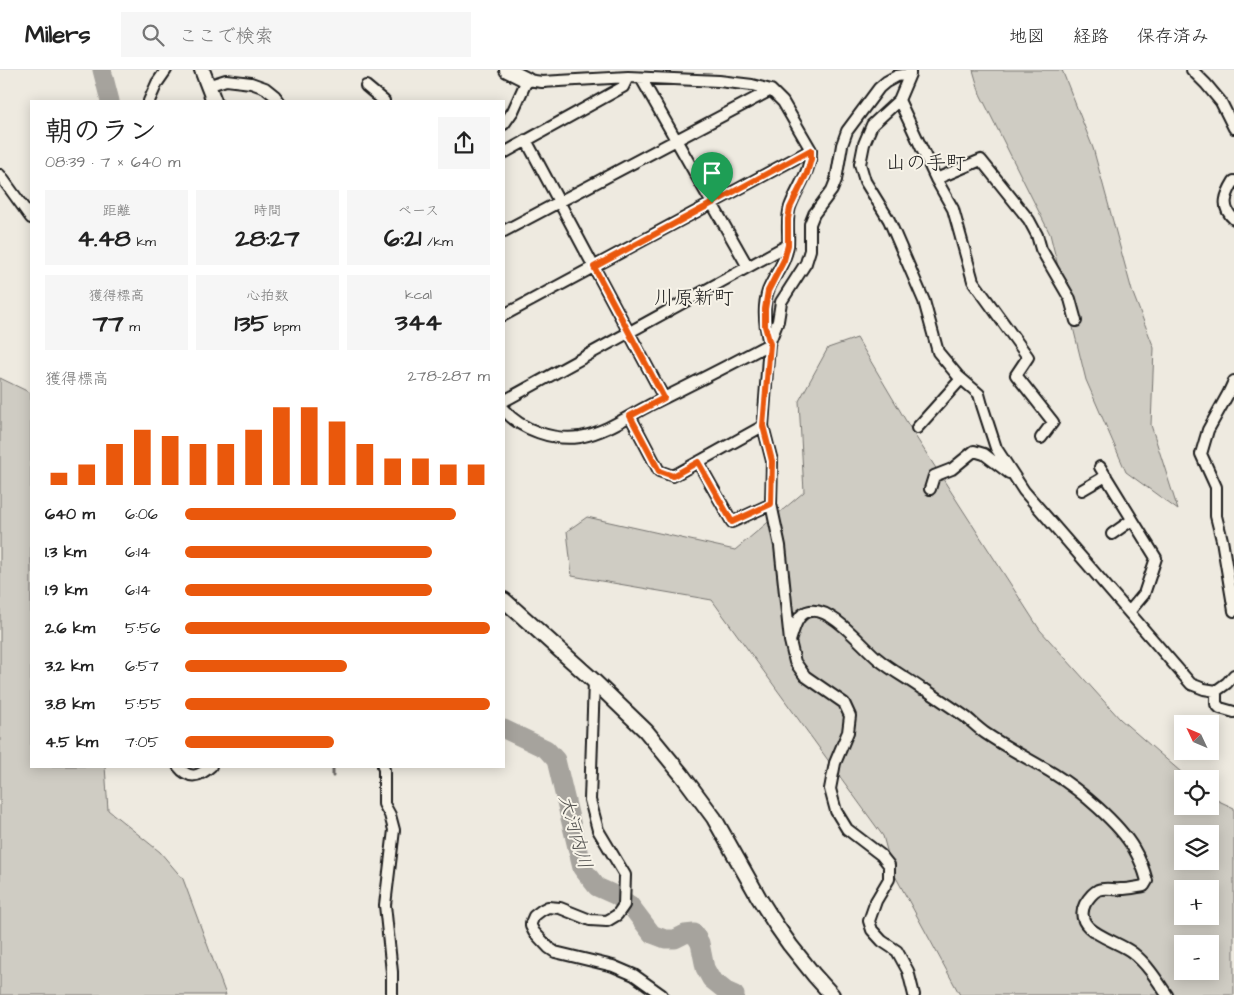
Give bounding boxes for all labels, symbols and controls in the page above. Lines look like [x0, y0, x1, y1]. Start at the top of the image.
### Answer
search box [121, 12, 471, 57]
text: Milers [25, 18, 91, 52]
icon: search [139, 21, 167, 49]
text: ここで検索 [179, 23, 274, 50]
text: 地図 [1009, 24, 1045, 49]
text: 経路 [1073, 24, 1109, 49]
text: 保存済み [1137, 24, 1209, 49]
text: 朝のラン [45, 112, 157, 151]
button: share [438, 117, 490, 169]
district label: 山の手町 [886, 149, 966, 177]
text: 08:39 · 7 × 640 m [45, 151, 181, 173]
pin [691, 152, 733, 203]
icon: arrive [698, 159, 726, 187]
text: 距離 [103, 201, 131, 221]
text: 時間 [254, 201, 282, 221]
text: ペース [398, 201, 439, 221]
text: 4.48 [77, 221, 131, 256]
text: 28:27 [235, 221, 300, 256]
text: 6:21 [384, 221, 421, 256]
text: km [131, 232, 156, 252]
text: /km [421, 232, 453, 252]
district label: 川原新町 [654, 284, 734, 312]
text: kcal [405, 285, 432, 305]
text: 獲得標高 [89, 286, 145, 306]
text: 心拍数 [247, 286, 289, 306]
text: 344 [395, 305, 442, 340]
text: 77 [93, 306, 124, 341]
text: 135 [235, 306, 268, 341]
text: m [124, 317, 140, 337]
text: bpm [268, 317, 300, 337]
text: 278–287 m [407, 365, 490, 387]
text: 獲得標高 [45, 368, 109, 390]
text: 640 m [45, 503, 95, 525]
text: 6:06 [125, 503, 158, 525]
text: 1.3 km [45, 541, 86, 563]
text: 6:14 [125, 541, 151, 563]
text: 1.9 km [45, 579, 87, 601]
text: 6:14 [125, 579, 151, 601]
text: 2.6 km [45, 617, 95, 639]
text: 5:56 [125, 617, 160, 639]
text: 3.2 km [45, 655, 93, 677]
text: 6:57 [125, 655, 159, 677]
text: 3.8 km [45, 693, 94, 715]
text: 5:55 [125, 693, 162, 715]
north arrow [1174, 715, 1219, 760]
map controls [1174, 715, 1219, 980]
text: 4.5 km [45, 731, 98, 753]
text: 7:05 [125, 731, 159, 753]
button: locate [1174, 770, 1219, 815]
water label: 大河内川 [552, 792, 598, 872]
button: layers [1174, 825, 1219, 870]
button: + [1174, 880, 1219, 925]
button: − [1174, 935, 1219, 980]

